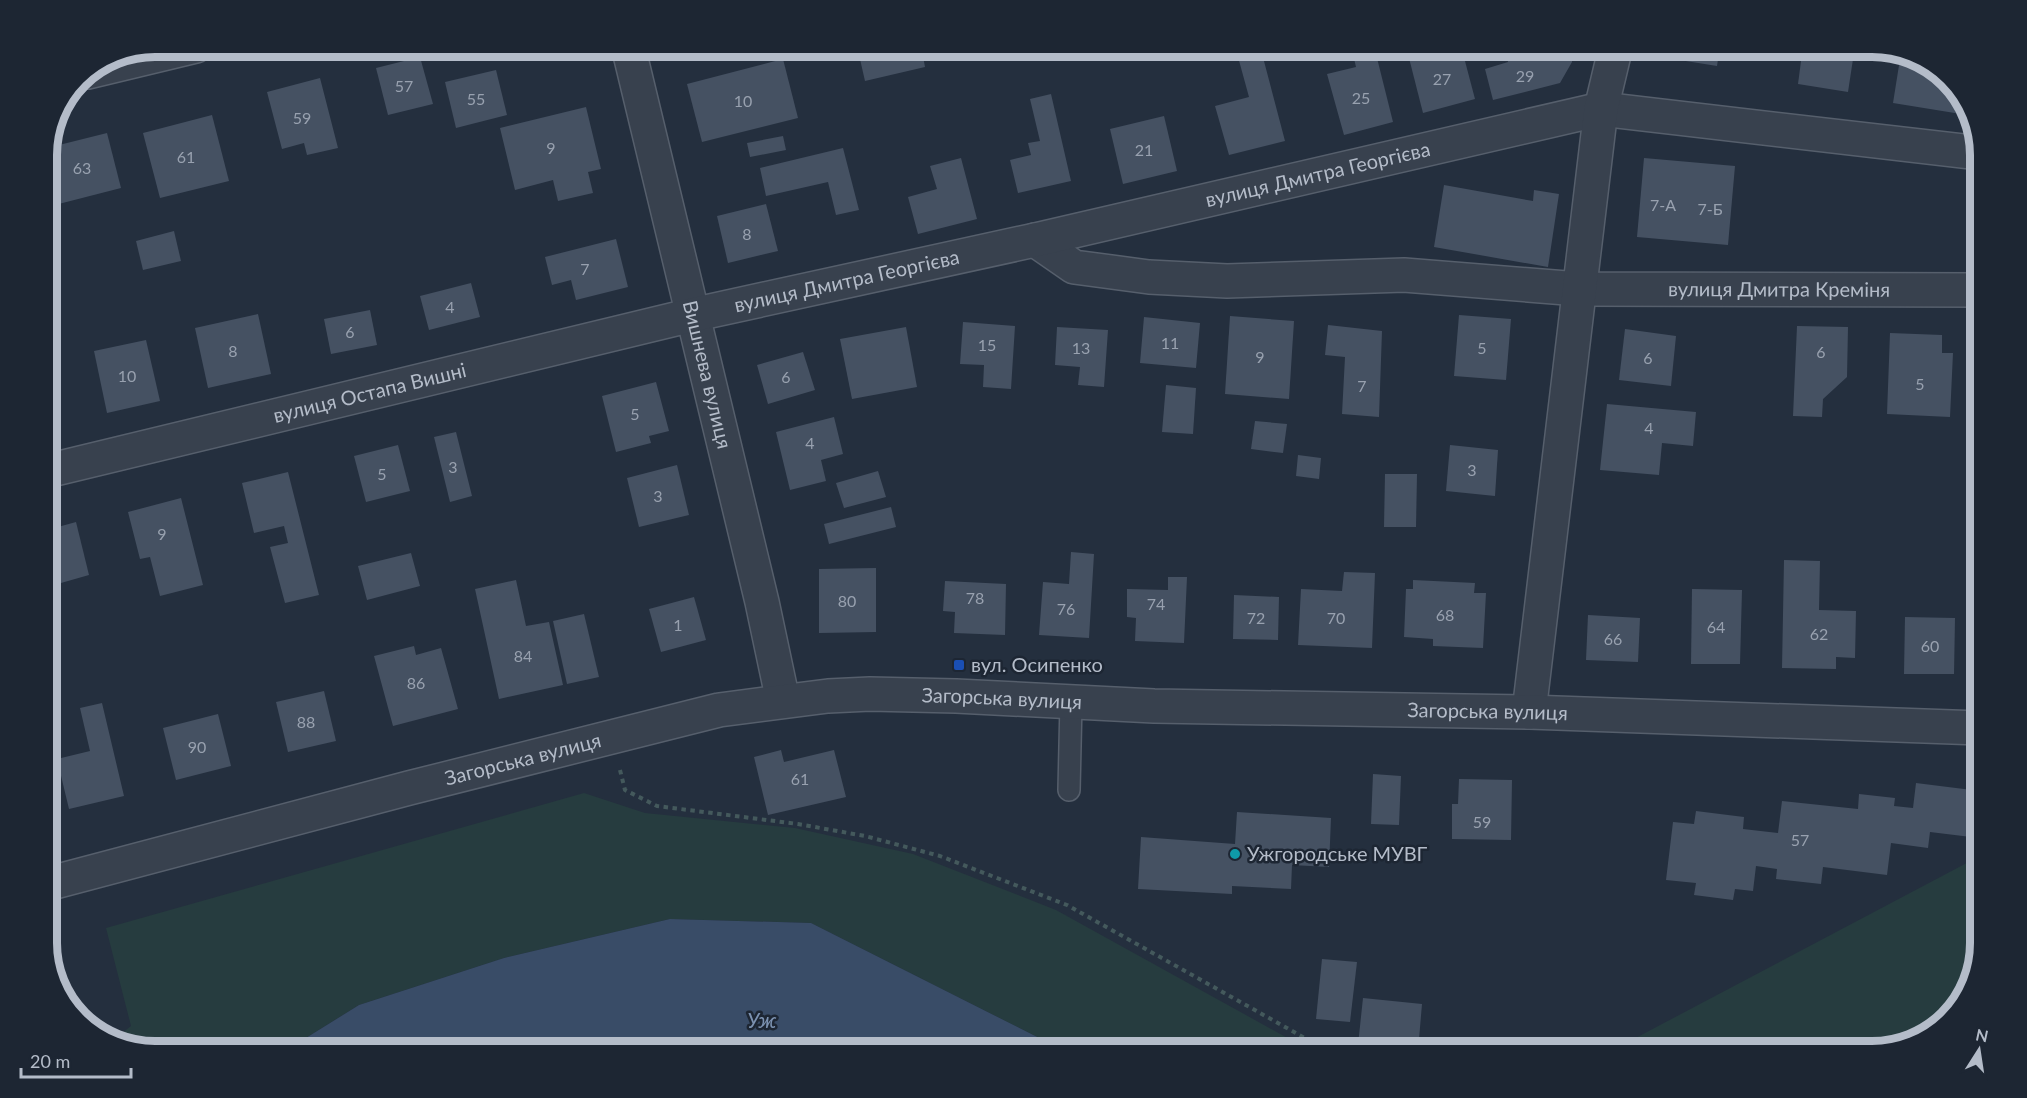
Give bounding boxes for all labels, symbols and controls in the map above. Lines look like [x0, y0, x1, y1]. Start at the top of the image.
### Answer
house number: 29 [1516, 66, 1534, 85]
house number: 27 [1433, 69, 1451, 88]
house number: 57 [395, 76, 413, 95]
house number: 25 [1352, 88, 1370, 107]
house number: 55 [467, 89, 485, 108]
house number: 10 [734, 91, 752, 110]
house number: 59 [293, 108, 311, 127]
street label: вулиця Дмитра Георгієва [1203, 136, 1432, 211]
house number: 9 [546, 138, 556, 157]
house number: 21 [1135, 140, 1153, 159]
house number: 61 [177, 147, 195, 166]
house number: 63 [73, 158, 91, 177]
house number: 7-А [1650, 195, 1676, 214]
house number: 7-Б [1697, 199, 1723, 218]
house number: 8 [742, 224, 752, 243]
street label: вулиця Дмитра Георгієва [732, 244, 961, 316]
house number: 7 [580, 259, 590, 278]
street label: вулиця Дмитра Креміня [1668, 276, 1890, 301]
house number: 4 [445, 297, 455, 316]
street label: Вишнева вулиця [679, 298, 738, 451]
house number: 6 [345, 322, 355, 341]
house number: 11 [1161, 333, 1179, 352]
house number: 15 [978, 335, 996, 354]
house number: 13 [1072, 338, 1090, 357]
house number: 5 [1477, 338, 1487, 357]
house number: 8 [228, 341, 238, 360]
house number: 6 [1816, 342, 1826, 361]
house number: 9 [1255, 347, 1265, 366]
house number: 6 [1643, 348, 1653, 367]
street label: вулиця Остапа Вишні [270, 357, 468, 427]
house number: 10 [118, 366, 136, 385]
house number: 6 [781, 367, 791, 386]
house number: 5 [1915, 374, 1925, 393]
house number: 7 [1357, 376, 1367, 395]
house number: 5 [630, 404, 640, 423]
house number: 4 [1644, 418, 1654, 437]
house number: 4 [805, 433, 815, 452]
house number: 3 [448, 457, 458, 476]
house number: 3 [1467, 460, 1477, 479]
house number: 5 [377, 464, 387, 483]
house number: 3 [653, 486, 663, 505]
house number: 9 [157, 524, 167, 543]
house number: 78 [966, 588, 984, 607]
house number: 80 [838, 591, 856, 610]
house number: 74 [1147, 594, 1165, 613]
house number: 76 [1057, 599, 1075, 618]
house number: 68 [1436, 605, 1454, 624]
house number: 72 [1247, 608, 1265, 627]
house number: 70 [1327, 608, 1345, 627]
house number: 1 [673, 615, 683, 634]
house number: 64 [1707, 617, 1725, 636]
house number: 62 [1810, 624, 1828, 643]
house number: 66 [1604, 629, 1622, 648]
house number: 60 [1921, 636, 1939, 655]
house number: 84 [514, 646, 532, 665]
place label: вул. Осипенко [971, 652, 1103, 676]
marker: вул. Осипенко [952, 658, 966, 672]
house number: 86 [407, 673, 425, 692]
street label: Загорська вулиця [921, 682, 1083, 713]
street label: Загорська вулиця [1407, 697, 1568, 724]
house number: 88 [297, 712, 315, 731]
street label: Загорська вулиця [442, 727, 603, 790]
house number: 90 [188, 737, 206, 756]
house number: 61 [791, 769, 809, 788]
house number: 59 [1473, 812, 1491, 831]
house number: 57 [1791, 830, 1809, 849]
place label: Ужгородське МУВГ [1247, 841, 1428, 865]
marker: Ужгородське МУВГ [1228, 847, 1242, 861]
water label: Уж [747, 1007, 777, 1032]
north arrow [1949, 1020, 2009, 1080]
text: N [1974, 1024, 1990, 1045]
scale bar [21, 1041, 130, 1079]
text: 20 m [30, 1050, 70, 1072]

